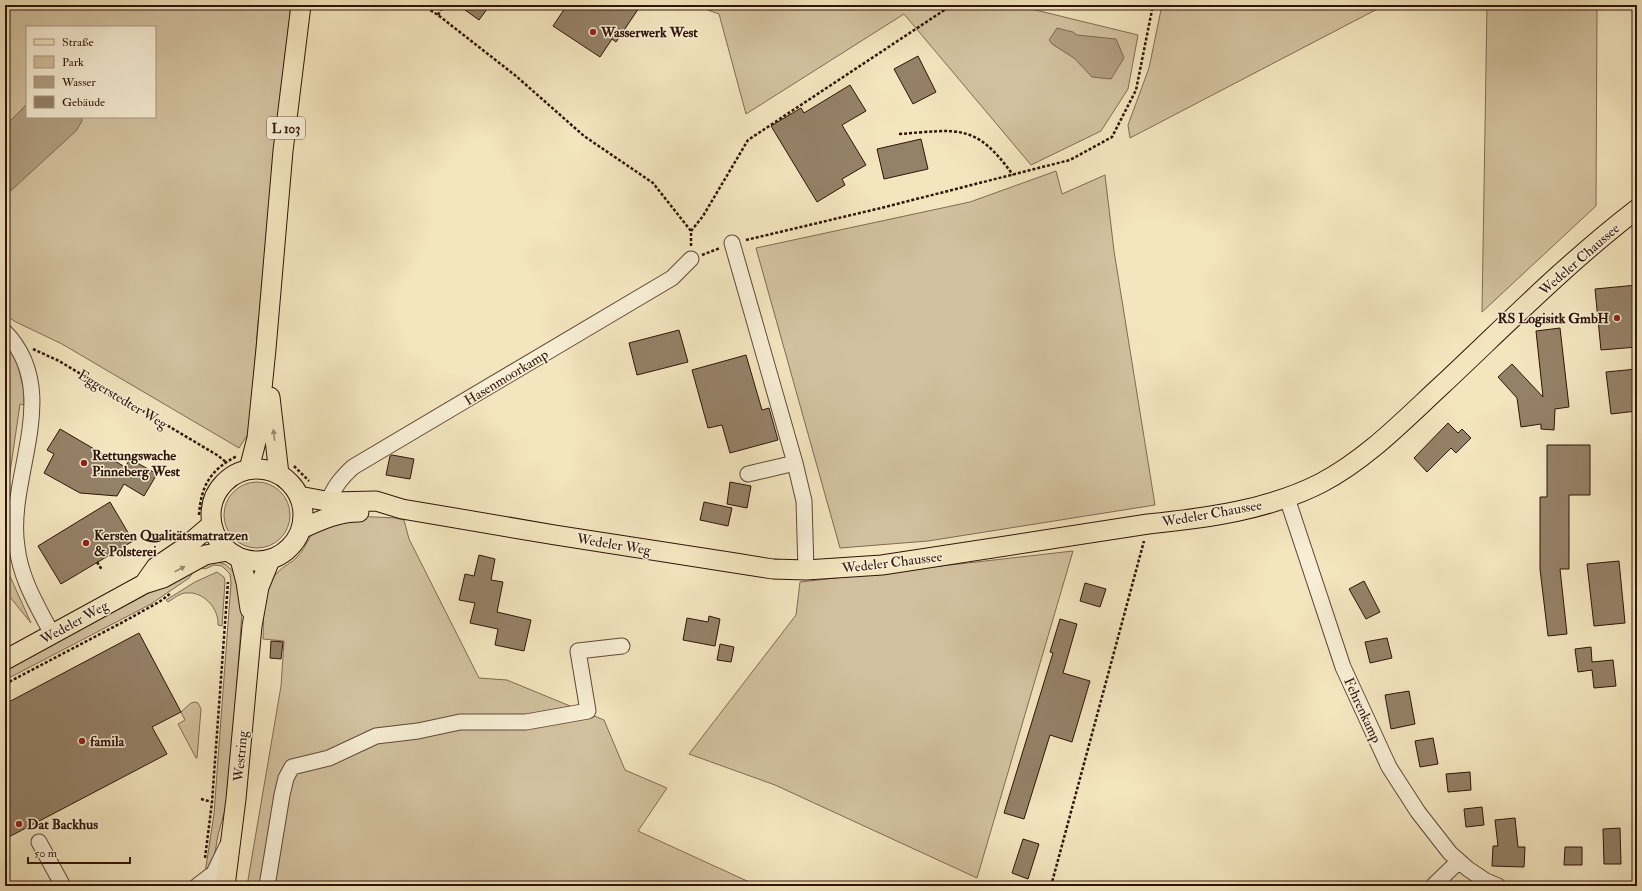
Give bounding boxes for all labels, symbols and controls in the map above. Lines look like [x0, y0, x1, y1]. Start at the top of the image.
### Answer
place label: Wasserwerk West [600, 24, 698, 41]
legend [26, 26, 156, 118]
marker: Wasserwerk West [588, 27, 598, 37]
text: Straße [62, 35, 93, 50]
text: Park [62, 55, 84, 70]
text: Wasser [61, 75, 96, 90]
text: Gebäude [62, 95, 105, 110]
road number: L 103 [267, 117, 305, 139]
street label: Wedeler Chaussee [1535, 220, 1623, 300]
place label: RS Logisitk GmbH [1497, 310, 1610, 328]
marker: RS Logisitk GmbH [1612, 313, 1622, 323]
street label: Hasenmoorkamp [461, 346, 552, 410]
street label: Eggerstedter Weg [75, 366, 171, 433]
one-way arrow [271, 429, 277, 441]
place label: Rettungswache Pinneberg West [92, 447, 181, 481]
marker: Rettungswache Pinneberg West [79, 458, 89, 468]
street label: Wedeler Chaussee [1160, 496, 1263, 531]
place label: Kersten Qualitätsmatratzen & Polsterei [94, 527, 249, 560]
street label: Wedeler Weg [575, 530, 653, 559]
marker: Kersten Qualitätsmatratzen & Polsterei [81, 538, 91, 548]
street label: Wedeler Chaussee [840, 548, 943, 577]
one-way arrow [174, 566, 185, 572]
street label: Wedeler Weg [37, 596, 112, 649]
street label: Fehrenkamp [1339, 675, 1385, 746]
street label: Westring [230, 729, 251, 783]
place label: famila [90, 733, 125, 750]
marker: famila [77, 736, 87, 746]
place label: Dat Backhus [27, 816, 98, 833]
marker: Dat Backhus [14, 819, 24, 829]
scale bar [28, 839, 130, 865]
text: 50 m [34, 846, 58, 861]

